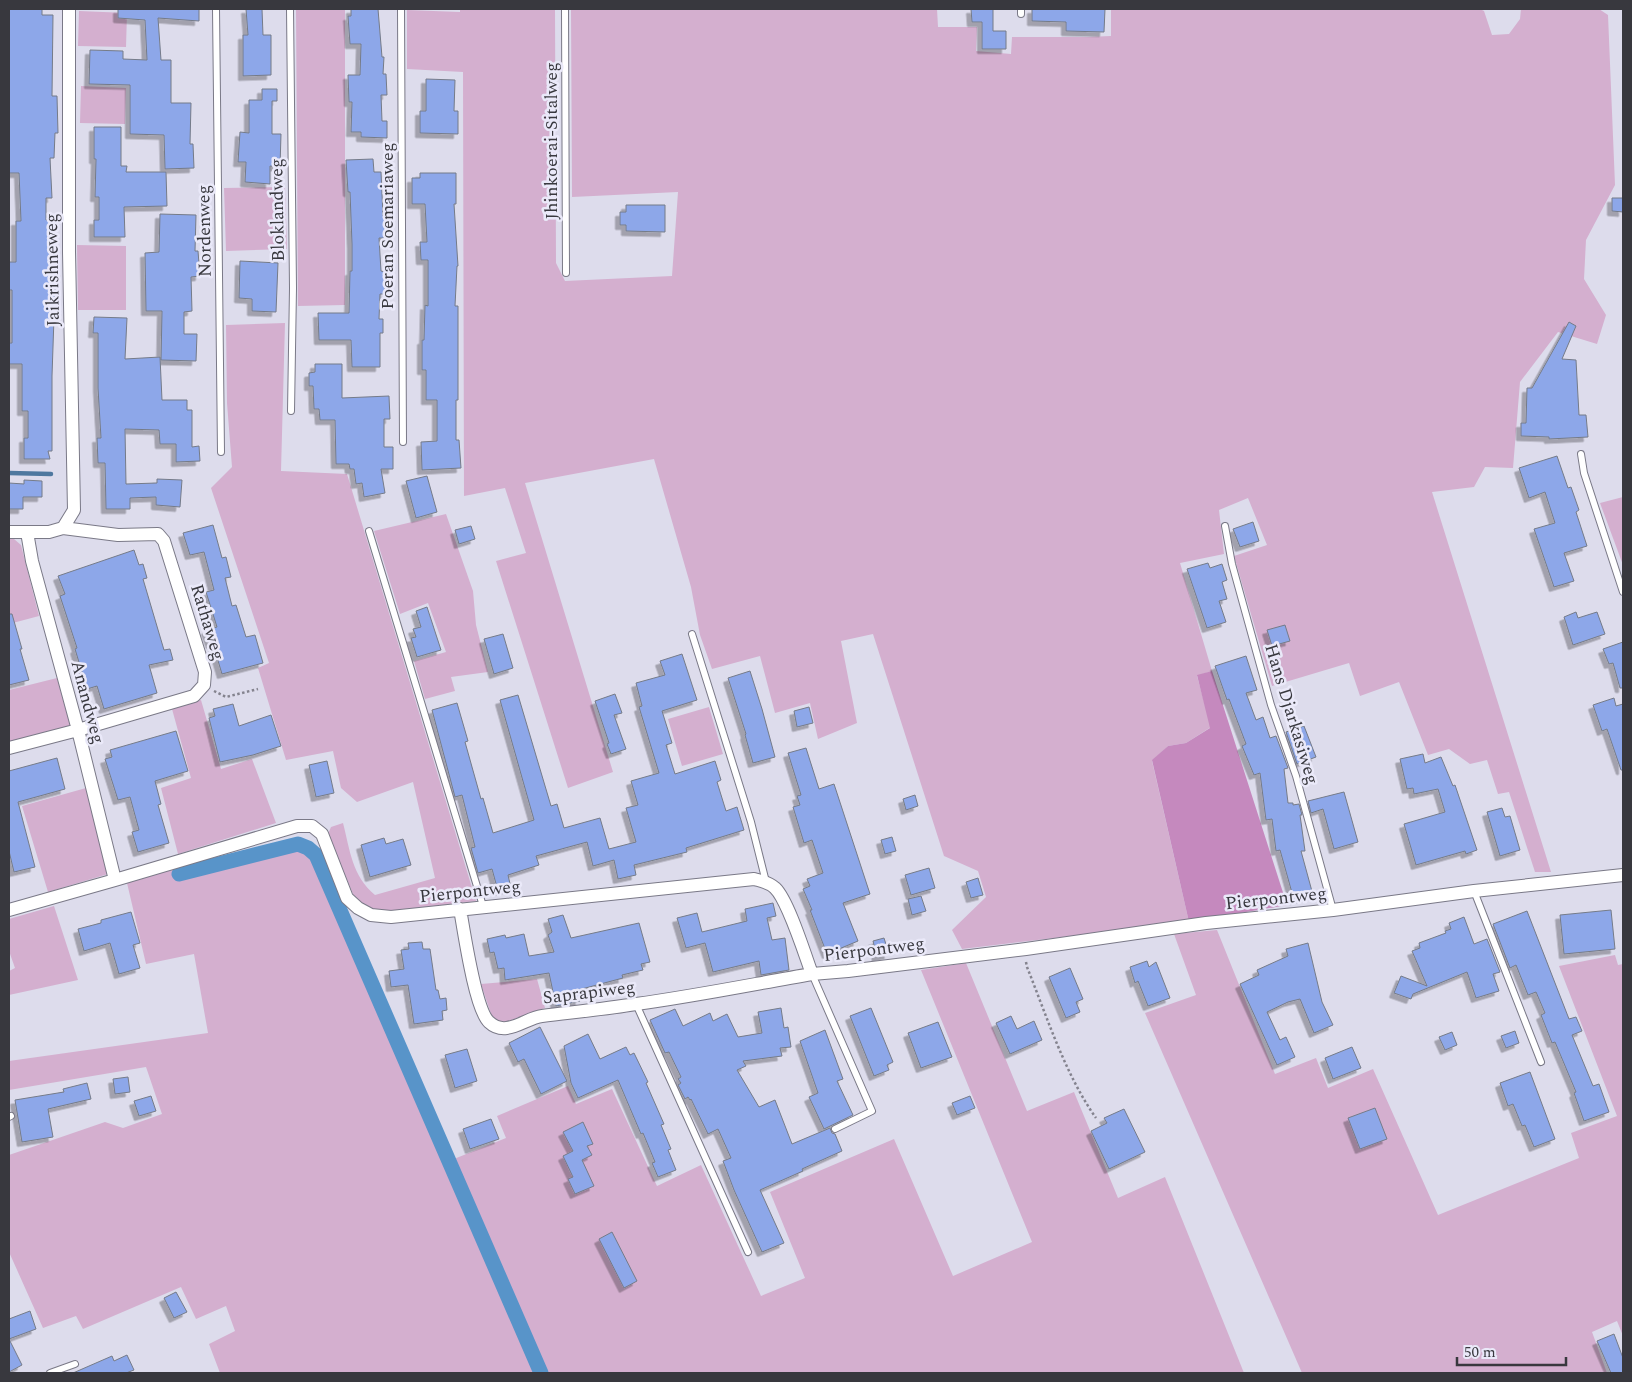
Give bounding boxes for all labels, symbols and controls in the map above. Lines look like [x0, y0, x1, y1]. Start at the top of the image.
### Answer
street label: Jhinkoerai-Sitalweg [538, 62, 565, 220]
street label: Poeran Soemariaweg [374, 142, 401, 310]
street label: Bloklandweg [263, 158, 292, 262]
street label: Nordenweg [190, 185, 219, 277]
street label: Jaikrishneweg [38, 213, 67, 327]
street label: Rathaweg [183, 581, 232, 664]
street label: Hans Djarkasiweg [1257, 641, 1326, 788]
street label: Anandweg [63, 657, 112, 747]
street label: Pierpontweg [418, 873, 522, 910]
street label: Pierpontweg [1224, 880, 1328, 917]
street label: Pierpontweg [822, 930, 926, 969]
street label: Saprapiweg [541, 973, 637, 1012]
scale bar [1457, 1334, 1566, 1366]
text: 50 m [1464, 1341, 1496, 1364]

